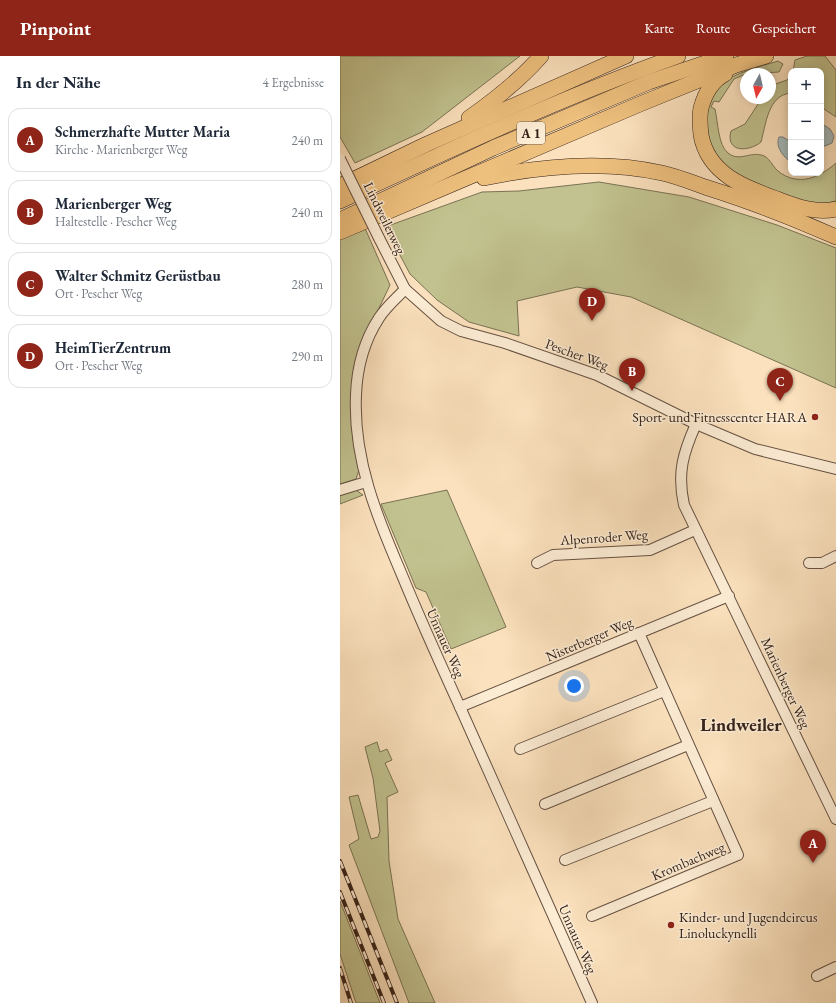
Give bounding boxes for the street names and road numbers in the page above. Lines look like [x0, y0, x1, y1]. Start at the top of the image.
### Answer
road number: A 1 [517, 122, 545, 144]
street label: Lindweilerweg [360, 179, 411, 258]
street label: Pescher Weg [543, 334, 612, 374]
street label: Alpenroder Weg [559, 525, 649, 549]
street label: Unnauer Weg [423, 606, 470, 681]
street label: Nisterberger Weg [543, 612, 636, 665]
street label: Marienberger Weg [757, 635, 815, 732]
street label: Krombachweg [649, 837, 728, 885]
street label: Unnauer Weg [555, 902, 602, 977]

